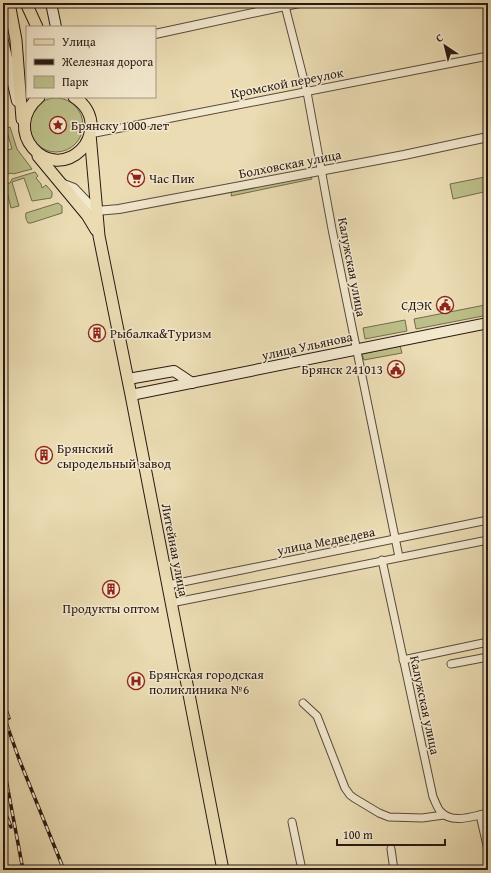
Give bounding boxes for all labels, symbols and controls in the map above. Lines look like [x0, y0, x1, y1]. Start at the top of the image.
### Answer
legend [26, 26, 156, 98]
north arrow [425, 26, 465, 66]
text: С [432, 29, 446, 46]
text: Улица [62, 33, 96, 50]
text: Железная дорога [61, 53, 153, 70]
street label: Кромской переулок [229, 63, 345, 103]
text: Парк [62, 73, 89, 90]
place icon: Брянску 1000 лет [48, 115, 68, 135]
place label: Брянску 1000 лет [71, 116, 170, 135]
street label: Болховская улица [237, 145, 344, 183]
supermarket icon: Час Пик [126, 168, 146, 188]
place label: Час Пик [149, 169, 195, 188]
street label: Калужская улица [333, 216, 371, 319]
public building icon: СДЭК [435, 295, 455, 315]
place label: СДЭК [401, 296, 432, 315]
building icon: Рыбалка&Туризм [87, 323, 107, 343]
place label: Рыбалка&Туризм [110, 324, 211, 343]
street label: улица Ульянова [259, 327, 355, 365]
public building icon: Брянск 241013 [386, 359, 406, 379]
place label: Брянск 241013 [302, 360, 383, 379]
place label: Брянский сыродельный завод [57, 439, 171, 473]
building icon: Брянский сыродельный завод [34, 445, 54, 465]
street label: Литейная улица [157, 502, 193, 599]
street label: улица Медведева [274, 522, 377, 560]
building icon: Продукты оптом [101, 579, 121, 599]
place label: Продукты оптом [63, 599, 159, 618]
street label: Калужская улица [405, 654, 445, 757]
place label: Брянская городская поликлиника №6 [149, 665, 264, 699]
hospital icon: Брянская городская поликлиника №6 [126, 671, 146, 691]
scale bar [337, 821, 445, 847]
text: 100 m [343, 826, 373, 843]

